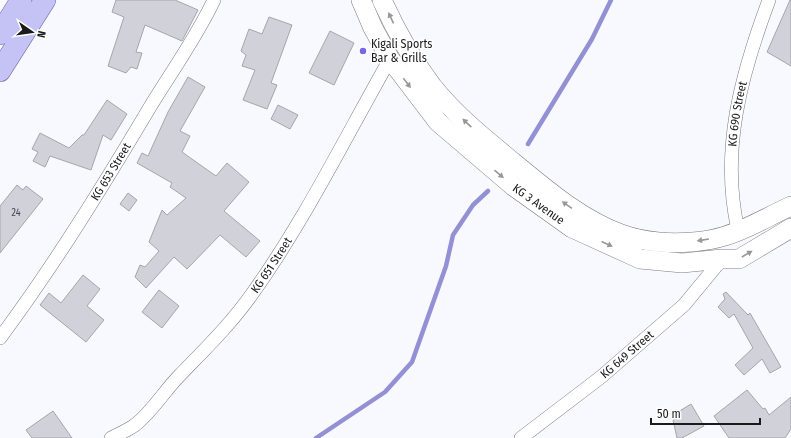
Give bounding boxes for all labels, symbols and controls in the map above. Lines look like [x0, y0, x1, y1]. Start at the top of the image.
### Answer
north arrow [12, 12, 52, 52]
one-way arrow [388, 13, 394, 24]
text: N [34, 29, 48, 39]
place label: Kigali Sports Bar & Grills [371, 37, 432, 65]
marker: Kigali Sports Bar & Grills [358, 46, 368, 56]
one-way arrow [403, 77, 411, 88]
street label: KG 690 Street [725, 80, 750, 147]
one-way arrow [462, 118, 472, 127]
street label: KG 653 Street [88, 140, 134, 203]
one-way arrow [494, 169, 504, 178]
street label: KG 3 Avenue [510, 181, 567, 227]
one-way arrow [562, 201, 573, 209]
house number: 24 [11, 207, 21, 219]
street label: KG 651 Street [248, 235, 295, 296]
one-way arrow [697, 237, 709, 243]
one-way arrow [602, 241, 613, 247]
one-way arrow [741, 251, 752, 258]
street label: KG 649 Street [598, 328, 656, 381]
scale bar [651, 400, 760, 426]
text: 50 m [657, 407, 681, 421]

